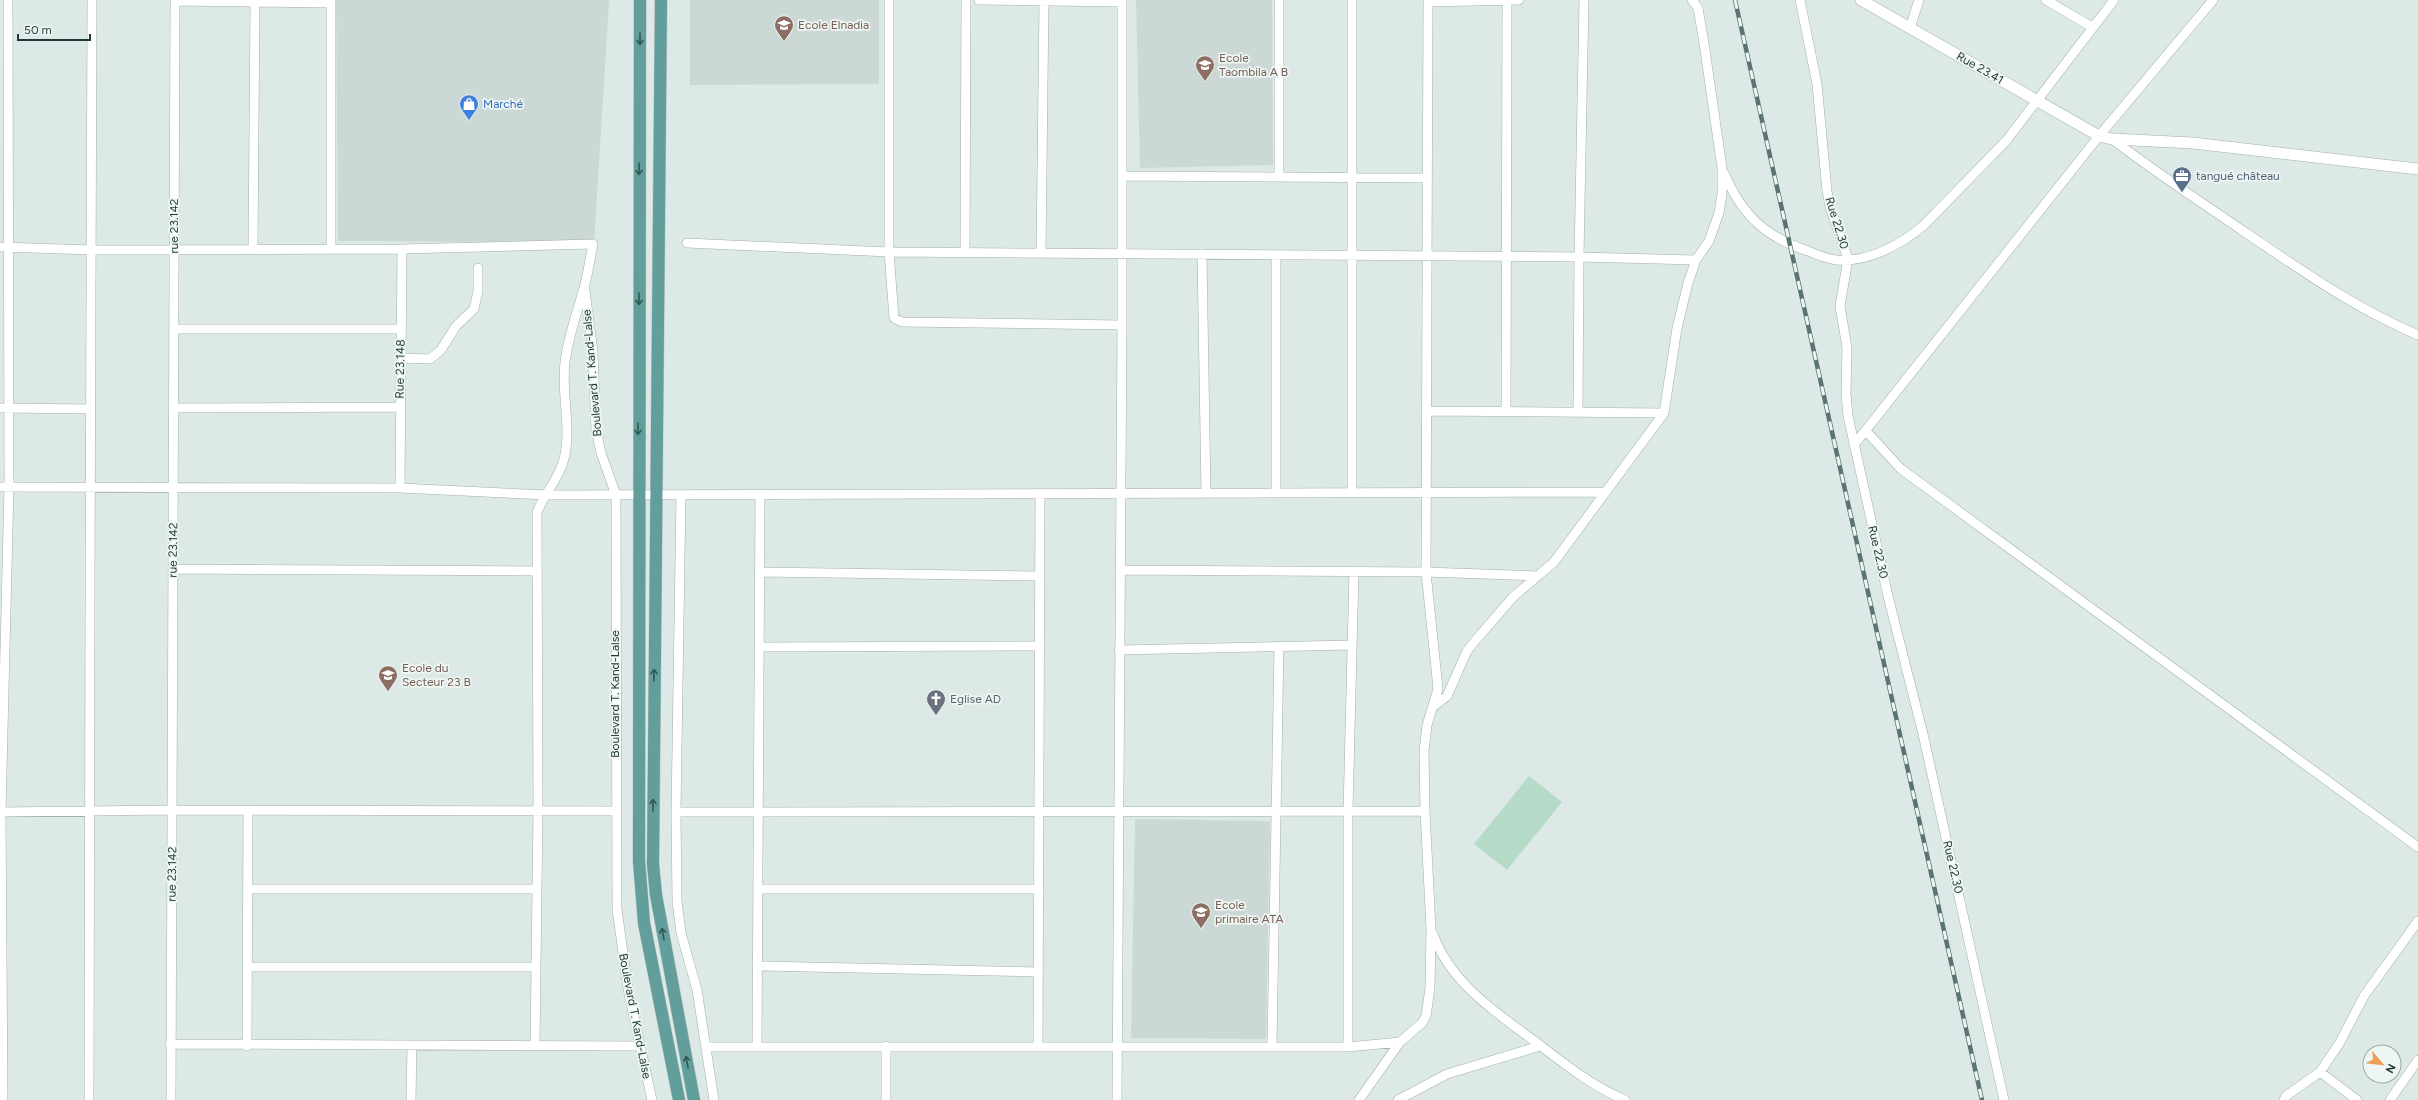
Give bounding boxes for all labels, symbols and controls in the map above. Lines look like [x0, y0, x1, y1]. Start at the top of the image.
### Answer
school or university icon: Ecole Elnadia [773, 14, 795, 42]
scale bar [18, 16, 90, 42]
place label: Ecole Elnadia [798, 18, 869, 32]
text: 50 m [24, 23, 52, 37]
one-way arrow [636, 32, 644, 45]
street label: Rue 23.41 [1954, 49, 2006, 87]
place label: Ecole Taombila A B [1219, 51, 1288, 79]
school or university icon: Ecole Taombila A B [1194, 54, 1216, 82]
shop icon: Marché [458, 93, 480, 121]
place label: Marché [483, 97, 524, 111]
one-way arrow [635, 162, 643, 175]
office icon: tangué château [2171, 165, 2193, 193]
place label: tangué château [2196, 169, 2280, 183]
street label: Rue 22.30 [1822, 195, 1852, 251]
street label: rue 23.142 [167, 198, 181, 254]
one-way arrow [635, 292, 643, 305]
street label: Boulevard T. Kand-Lalse [579, 308, 605, 437]
street label: Rue 23.148 [392, 339, 408, 399]
one-way arrow [634, 422, 642, 435]
street label: rue 23.142 [166, 522, 180, 578]
street label: Rue 22.30 [1865, 524, 1891, 580]
street label: Boulevard T. Kand-Lalse [608, 630, 622, 758]
place label: Ecole du Secteur 23 B [402, 661, 471, 689]
school or university icon: Ecole du Secteur 23 B [377, 664, 399, 692]
one-way arrow [650, 669, 658, 682]
church icon: Eglise AD [925, 688, 947, 716]
place label: Eglise AD [950, 692, 1001, 706]
one-way arrow [649, 799, 657, 812]
street label: Rue 22.30 [1940, 839, 1966, 895]
street label: rue 23.142 [165, 846, 179, 902]
place label: Ecole primaire ATA [1215, 898, 1284, 926]
school or university icon: Ecole primaire ATA [1190, 901, 1212, 929]
one-way arrow [659, 928, 667, 941]
street label: Boulevard T. Kand-Lalse [616, 952, 654, 1080]
north arrow [2362, 1044, 2402, 1084]
one-way arrow [683, 1056, 691, 1069]
text: N [2383, 1062, 2398, 1075]

